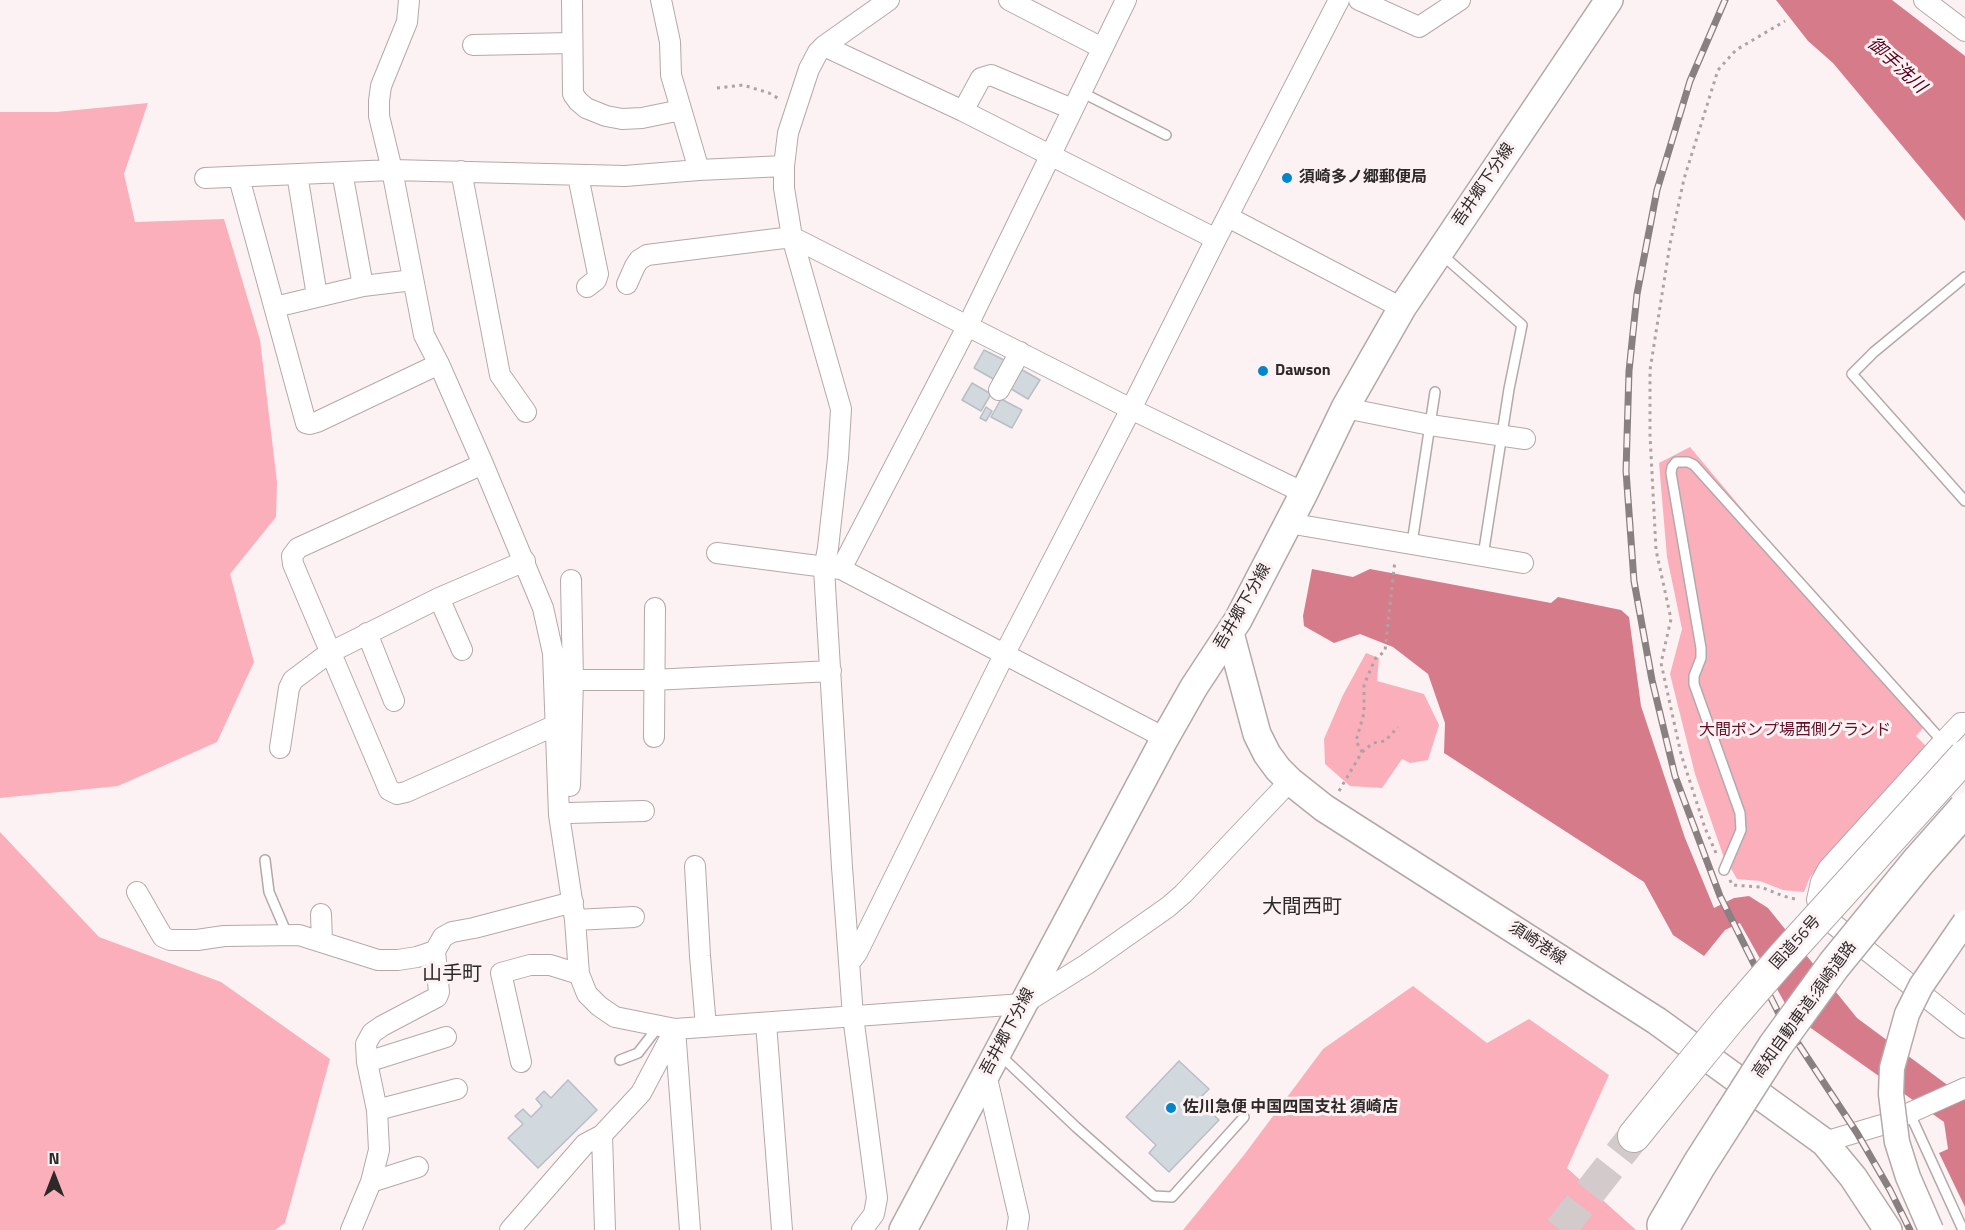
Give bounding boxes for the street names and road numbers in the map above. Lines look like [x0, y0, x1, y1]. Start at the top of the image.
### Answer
street label: 吾井郷下分線 [1449, 140, 1519, 230]
street label: 吾井郷下分線 [1211, 561, 1275, 653]
street label: 国道56号 [1767, 912, 1825, 974]
street label: 須崎港線 [1505, 919, 1569, 969]
street label: 高知自動車道;須崎道路 [1749, 938, 1861, 1082]
street label: 吾井郷下分線 [977, 985, 1039, 1079]

